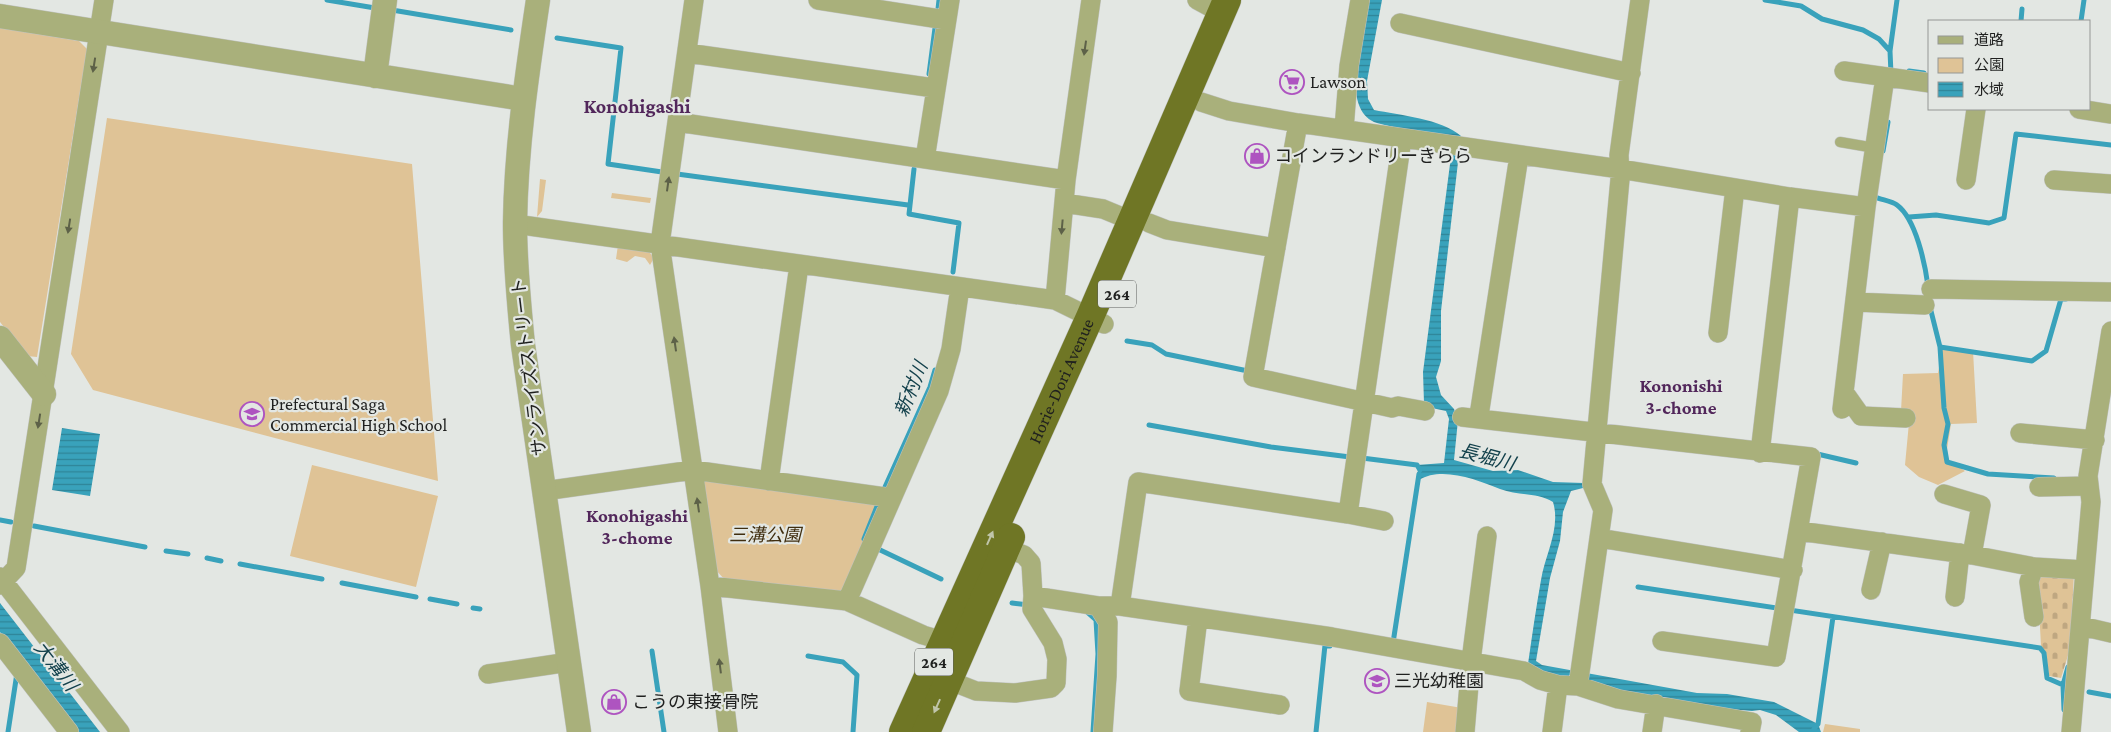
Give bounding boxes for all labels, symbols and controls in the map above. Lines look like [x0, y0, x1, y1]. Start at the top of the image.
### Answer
legend [1928, 20, 2091, 110]
text: 道路 [1974, 32, 2004, 48]
one-way arrow [1080, 41, 1088, 57]
text: 公園 [1974, 57, 2004, 73]
one-way arrow [90, 58, 98, 74]
supermarket icon: Lawson [1279, 69, 1305, 95]
place label: Lawson [1310, 72, 1366, 92]
text: 水域 [1974, 82, 2004, 98]
district label: Konohigashi [583, 95, 691, 117]
shop icon: コインランドリーきらら [1244, 143, 1270, 169]
place label: コインランドリーきらら [1274, 146, 1472, 166]
one-way arrow [665, 175, 673, 191]
one-way arrow [65, 218, 73, 234]
one-way arrow [1058, 219, 1066, 235]
street label: サンライズストリート [508, 277, 550, 457]
road number: 264 [1098, 280, 1136, 308]
street label: Horie-Dori Avenue [1024, 315, 1098, 447]
one-way arrow [670, 336, 678, 352]
water label: 新村川 [891, 357, 932, 419]
district label: Kononishi 3-chome [1639, 375, 1723, 418]
place label: Prefectural Saga Commercial High School [270, 394, 448, 435]
school or university icon: Prefectural Saga Commercial High School [239, 401, 265, 427]
one-way arrow [35, 414, 43, 430]
water label: 長堀川 [1457, 439, 1519, 475]
one-way arrow [694, 497, 702, 513]
district label: Konohigashi 3-chome [586, 505, 688, 548]
park label: 三溝公園 [729, 525, 804, 545]
one-way arrow [987, 531, 995, 545]
water label: 大溝川 [30, 637, 83, 696]
road number: 264 [915, 649, 953, 676]
one-way arrow [716, 658, 724, 674]
school or university icon: 三光幼稚園 [1364, 668, 1390, 694]
place label: 三光幼稚園 [1394, 671, 1484, 691]
shop icon: こうの東接骨院 [601, 689, 627, 715]
place label: こうの東接骨院 [632, 692, 758, 712]
one-way arrow [933, 699, 941, 713]

